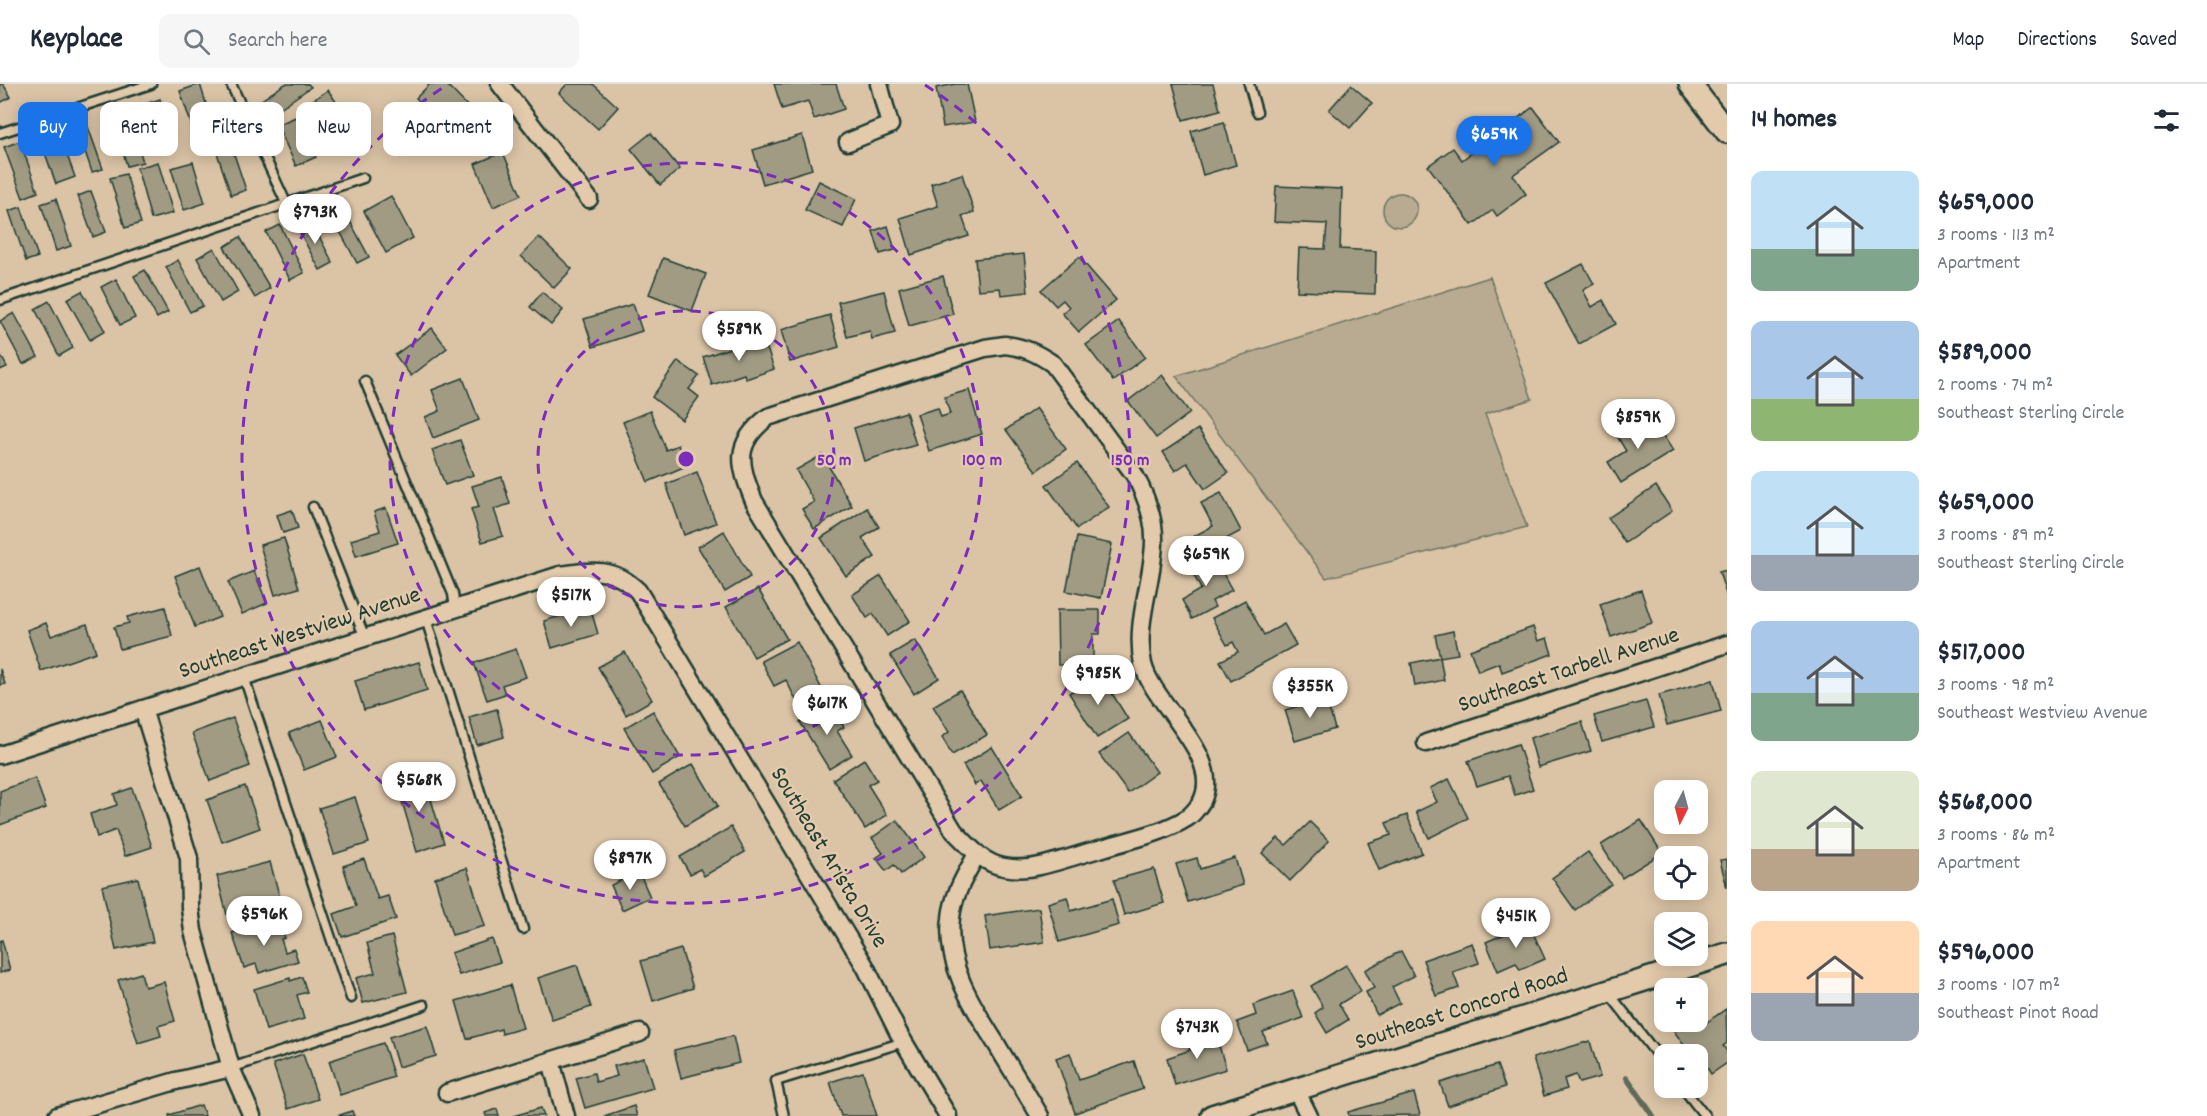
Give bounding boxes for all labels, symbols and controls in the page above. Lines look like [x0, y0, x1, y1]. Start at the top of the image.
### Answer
search box [159, 14, 579, 68]
text: Keyplace [30, 21, 123, 61]
icon: search [180, 25, 213, 58]
text: Search here [228, 26, 327, 57]
text: Map [1953, 26, 1984, 56]
text: Directions [2017, 26, 2097, 56]
text: Saved [2130, 26, 2177, 56]
chip: Buy [18, 102, 88, 156]
chip: Rent [100, 102, 178, 156]
chip: Filters [190, 102, 284, 156]
chip: New [296, 102, 371, 156]
chip: Apartment [383, 102, 513, 156]
text: 14 homes [1751, 102, 1837, 139]
icon: filters [2150, 104, 2183, 137]
pin: $659K [1452, 116, 1536, 167]
text: $659K [1470, 121, 1518, 149]
text: $659,000 [1937, 185, 2034, 222]
pin: $793K [273, 194, 357, 245]
icon: home [1799, 195, 1871, 267]
text: $793K [292, 199, 338, 227]
text: 3 rooms · 113 m² [1937, 222, 2055, 250]
text: Apartment [1937, 250, 2020, 278]
pin: $589K [697, 311, 781, 362]
text: $589K [716, 316, 762, 344]
text: $589,000 [1937, 335, 2032, 372]
icon: home [1799, 345, 1871, 417]
text: 2 rooms · 74 m² [1937, 372, 2053, 400]
pin: $859K [1596, 399, 1680, 450]
text: Southeast Sterling Circle [1937, 400, 2124, 428]
text: $859K [1615, 404, 1661, 432]
centre of rings [676, 449, 696, 469]
text: 50 m [817, 449, 851, 474]
text: 100 m [962, 449, 1002, 474]
text: 150 m [1111, 449, 1149, 474]
text: $659,000 [1937, 485, 2034, 522]
icon: home [1799, 495, 1871, 567]
text: 3 rooms · 89 m² [1937, 522, 2054, 550]
pin: $659K [1164, 536, 1248, 587]
text: $659K [1182, 541, 1230, 569]
text: Southeast Sterling Circle [1937, 550, 2124, 578]
pin: $517K [529, 577, 613, 628]
street label: Southeast Westview Avenue [175, 579, 425, 689]
text: $517K [551, 582, 591, 610]
street label: Southeast Tarbell Avenue [1454, 619, 1684, 723]
text: $517,000 [1937, 635, 2025, 672]
icon: home [1799, 645, 1871, 717]
pin: $985K [1056, 655, 1140, 706]
text: $985K [1075, 660, 1121, 688]
pin: $355K [1268, 668, 1352, 719]
text: 3 rooms · 98 m² [1937, 672, 2054, 700]
text: $355K [1287, 673, 1333, 701]
pin: $617K [785, 685, 869, 736]
text: $617K [806, 690, 848, 718]
text: Southeast Westview Avenue [1937, 700, 2148, 728]
street label: Southeast Arista Drive [760, 761, 896, 955]
pin: $568K [377, 762, 461, 813]
text: $568K [396, 767, 442, 795]
north arrow [1654, 780, 1708, 834]
map controls [1654, 780, 1708, 1098]
text: $568,000 [1937, 785, 2033, 822]
icon: home [1799, 795, 1871, 867]
text: 3 rooms · 86 m² [1937, 822, 2055, 850]
pin: $897K [588, 840, 672, 891]
text: $897K [608, 845, 652, 873]
button: locate [1654, 846, 1708, 900]
text: Apartment [1937, 850, 2020, 878]
pin: $596K [222, 896, 306, 947]
pin: $451K [1474, 898, 1558, 949]
text: $596K [240, 901, 288, 929]
text: $451K [1495, 903, 1537, 931]
button: layers [1654, 912, 1708, 966]
text: $596,000 [1937, 935, 2034, 972]
icon: home [1799, 945, 1871, 1017]
street label: Southeast Concord Road [1351, 959, 1573, 1061]
text: 3 rooms · 107 m² [1937, 972, 2060, 1000]
button: + [1654, 978, 1708, 1032]
text: Southeast Pinot Road [1937, 1000, 2099, 1028]
pin: $743K [1155, 1009, 1239, 1060]
text: $743K [1175, 1014, 1219, 1042]
button: − [1654, 1044, 1708, 1098]

